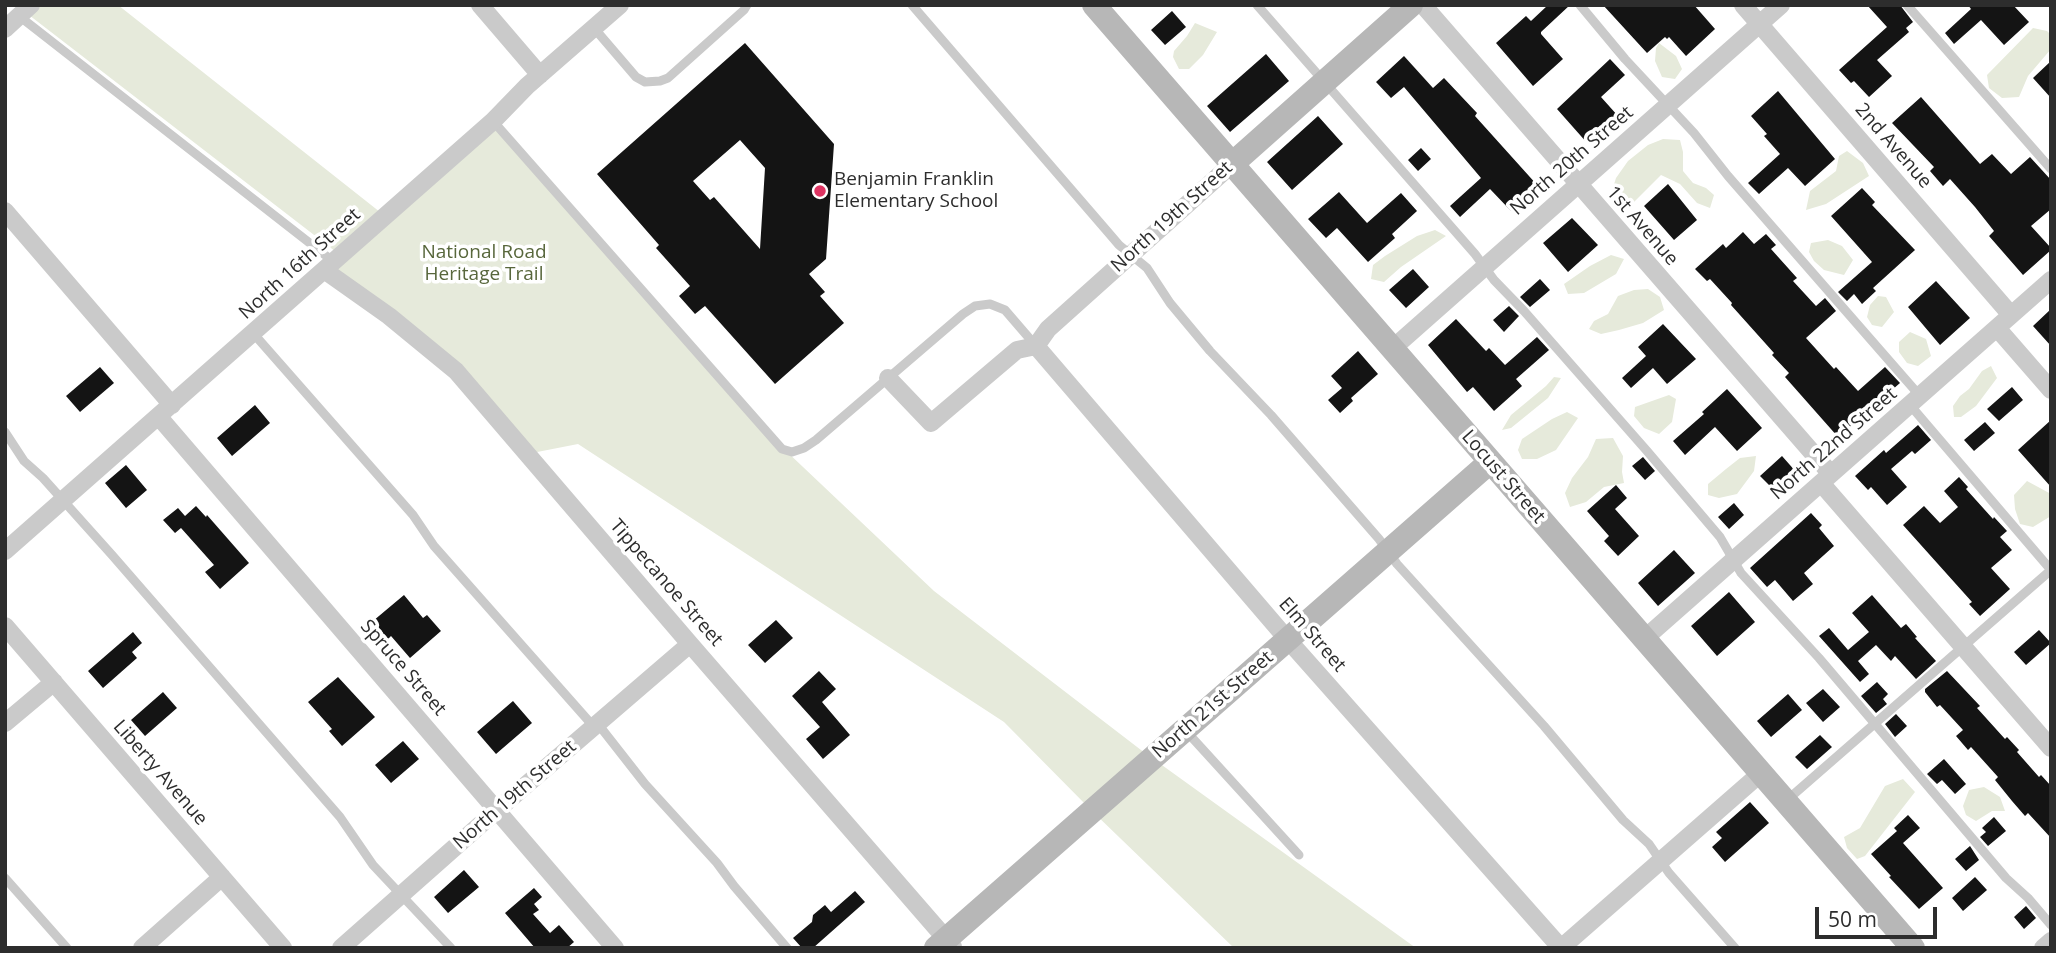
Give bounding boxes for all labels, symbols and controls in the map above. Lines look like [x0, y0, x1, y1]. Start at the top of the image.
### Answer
street label: 2nd Avenue [1850, 99, 1936, 193]
street label: North 20th Street [1506, 102, 1638, 220]
street label: North 19th Street [1107, 157, 1237, 277]
place label: Benjamin Franklin Elementary School [834, 169, 998, 213]
street label: 1st Avenue [1601, 182, 1683, 270]
marker: Benjamin Franklin Elementary School [812, 183, 828, 199]
street label: North 16th Street [235, 204, 365, 324]
park label: National Road Heritage Trail [421, 242, 547, 286]
street label: North 22nd Street [1766, 383, 1902, 505]
street label: Locust Street [1456, 426, 1550, 528]
street label: Tippecanoe Street [605, 515, 727, 651]
street label: Elm Street [1274, 593, 1350, 677]
street label: Spruce Street [355, 616, 451, 720]
street label: North 21st Street [1148, 646, 1278, 764]
street label: Liberty Avenue [108, 716, 212, 830]
street label: North 19th Street [449, 736, 581, 854]
scale bar [1818, 894, 1940, 938]
text: 50 m [1828, 905, 1877, 933]

